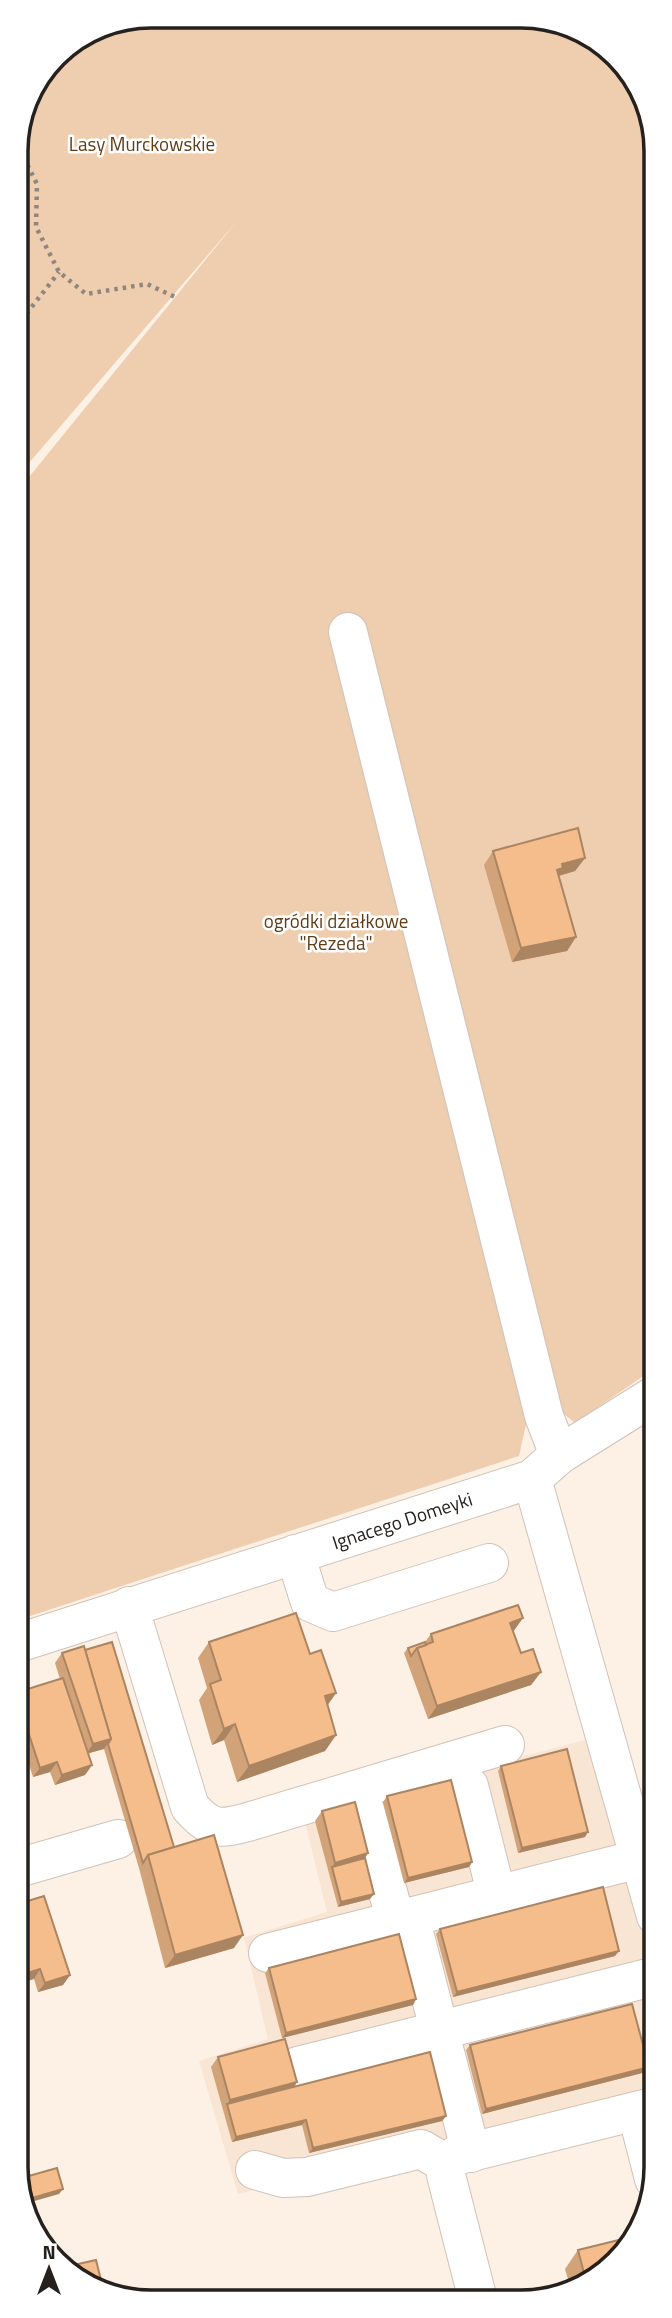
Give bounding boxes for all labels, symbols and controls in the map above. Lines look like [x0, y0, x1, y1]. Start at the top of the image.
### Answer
park label: Lasy Murckowskie [69, 129, 215, 158]
park label: ogródki działkowe "Rezeda" [264, 906, 408, 957]
street label: Ignacego Domeyki [328, 1484, 476, 1556]
north arrow [14, 2234, 84, 2304]
text: N [42, 2237, 56, 2266]

